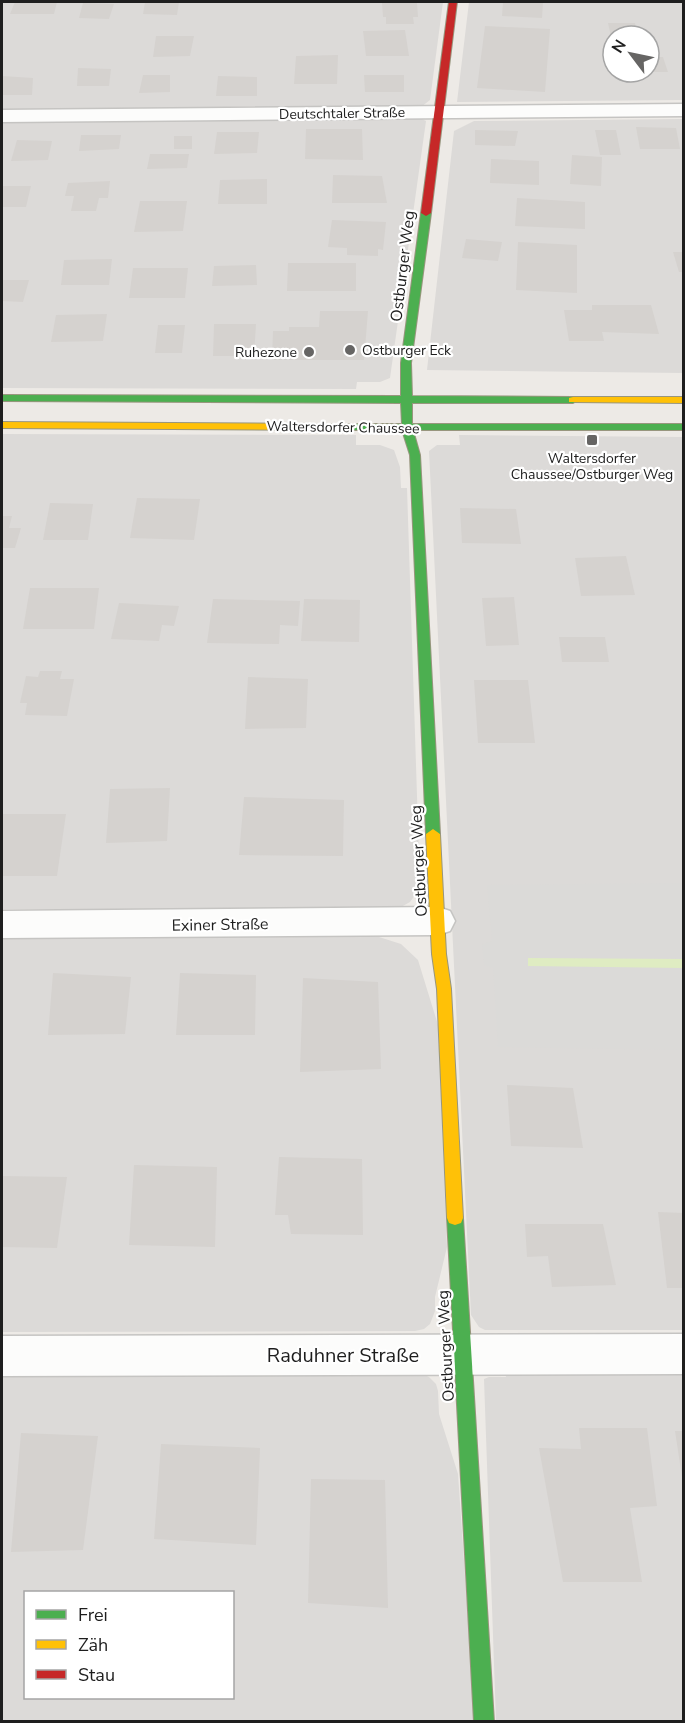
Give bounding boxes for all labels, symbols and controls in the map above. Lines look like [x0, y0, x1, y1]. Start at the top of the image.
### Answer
north arrow [601, 24, 661, 84]
text: N [607, 36, 632, 57]
street label: Deutschtaler Straße [279, 103, 405, 124]
street label: Ostburger Weg [385, 209, 421, 323]
place label: Ostburger Eck [362, 341, 452, 360]
place label: Ruhezone [235, 343, 297, 362]
marker: Ostburger Eck [343, 343, 357, 357]
marker: Ruhezone [302, 345, 316, 359]
street label: Waltersdorfer Chaussee [266, 417, 420, 438]
marker: Waltersdorfer Chaussee/Ostburger Weg [585, 433, 599, 447]
place label: Waltersdorfer Chaussee/Ostburger Weg [511, 449, 673, 484]
street label: Ostburger Weg [405, 805, 433, 917]
street label: Exiner Straße [171, 913, 269, 937]
street label: Ostburger Weg [432, 1290, 460, 1402]
street label: Raduhner Straße [267, 1342, 419, 1369]
legend [24, 1591, 234, 1699]
text: Frei [78, 1603, 108, 1627]
text: Zäh [78, 1633, 108, 1657]
text: Stau [78, 1663, 115, 1687]

